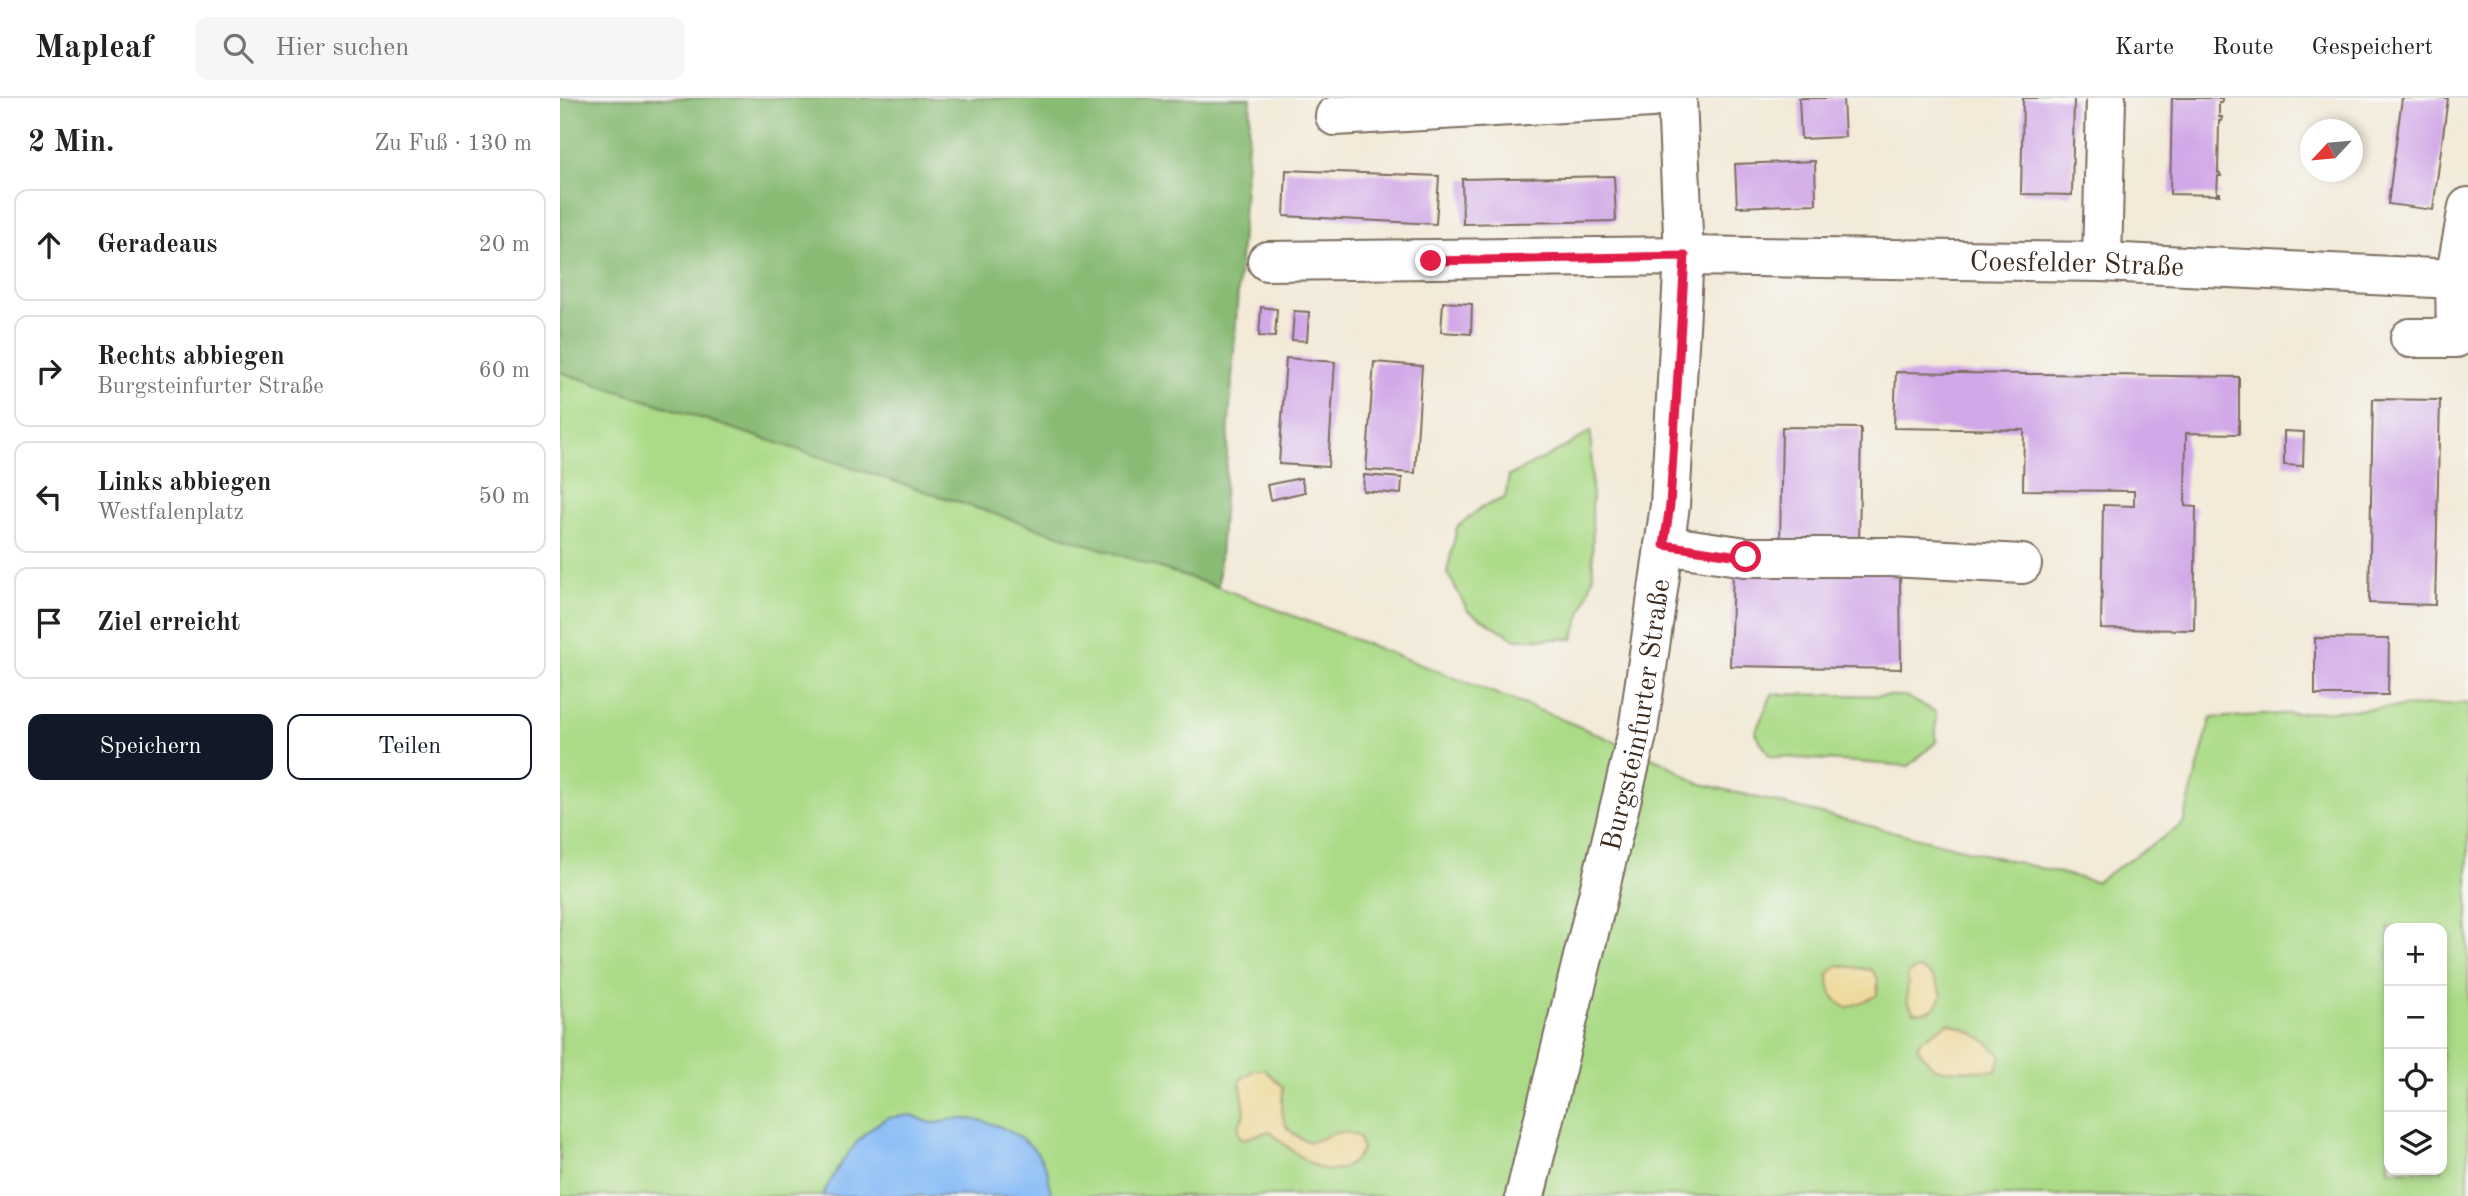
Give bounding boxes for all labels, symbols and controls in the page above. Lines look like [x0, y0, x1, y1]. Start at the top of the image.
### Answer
search box [195, 17, 685, 80]
icon: search [219, 29, 257, 67]
text: Mapleaf [35, 32, 153, 65]
text: Hier suchen [275, 35, 409, 61]
text: Karte [2115, 36, 2174, 60]
text: Route [2212, 36, 2274, 60]
text: Gespeichert [2312, 36, 2433, 60]
north arrow [2300, 119, 2363, 182]
text: 2 Min. [28, 128, 114, 158]
text: Zu Fuß · 130 m [374, 132, 532, 155]
icon: ahead [30, 226, 68, 264]
text: Geradeaus [97, 232, 217, 258]
text: 20 m [479, 233, 530, 256]
route end [1415, 245, 1446, 276]
street label: Coesfelder Straße [1970, 249, 2185, 283]
text: Rechts abbiegen [97, 344, 285, 370]
icon: right [30, 352, 68, 390]
text: 60 m [479, 359, 530, 382]
text: Burgsteinfurter Straße [97, 375, 324, 398]
text: Links abbiegen [97, 470, 271, 496]
icon: left [30, 478, 68, 516]
text: 50 m [479, 485, 530, 508]
text: Westfalenplatz [97, 501, 244, 524]
route start [1730, 541, 1761, 572]
street label: Burgsteinfurter Straße [1598, 577, 1676, 854]
icon: arrive [30, 604, 68, 642]
text: Ziel erreicht [97, 610, 240, 636]
button: Speichern [28, 714, 273, 780]
button: Teilen [287, 714, 532, 780]
map controls [2384, 923, 2447, 1175]
button: + [2384, 923, 2447, 986]
button: − [2384, 986, 2447, 1049]
button: locate [2384, 1049, 2447, 1112]
button: layers [2384, 1112, 2447, 1175]

